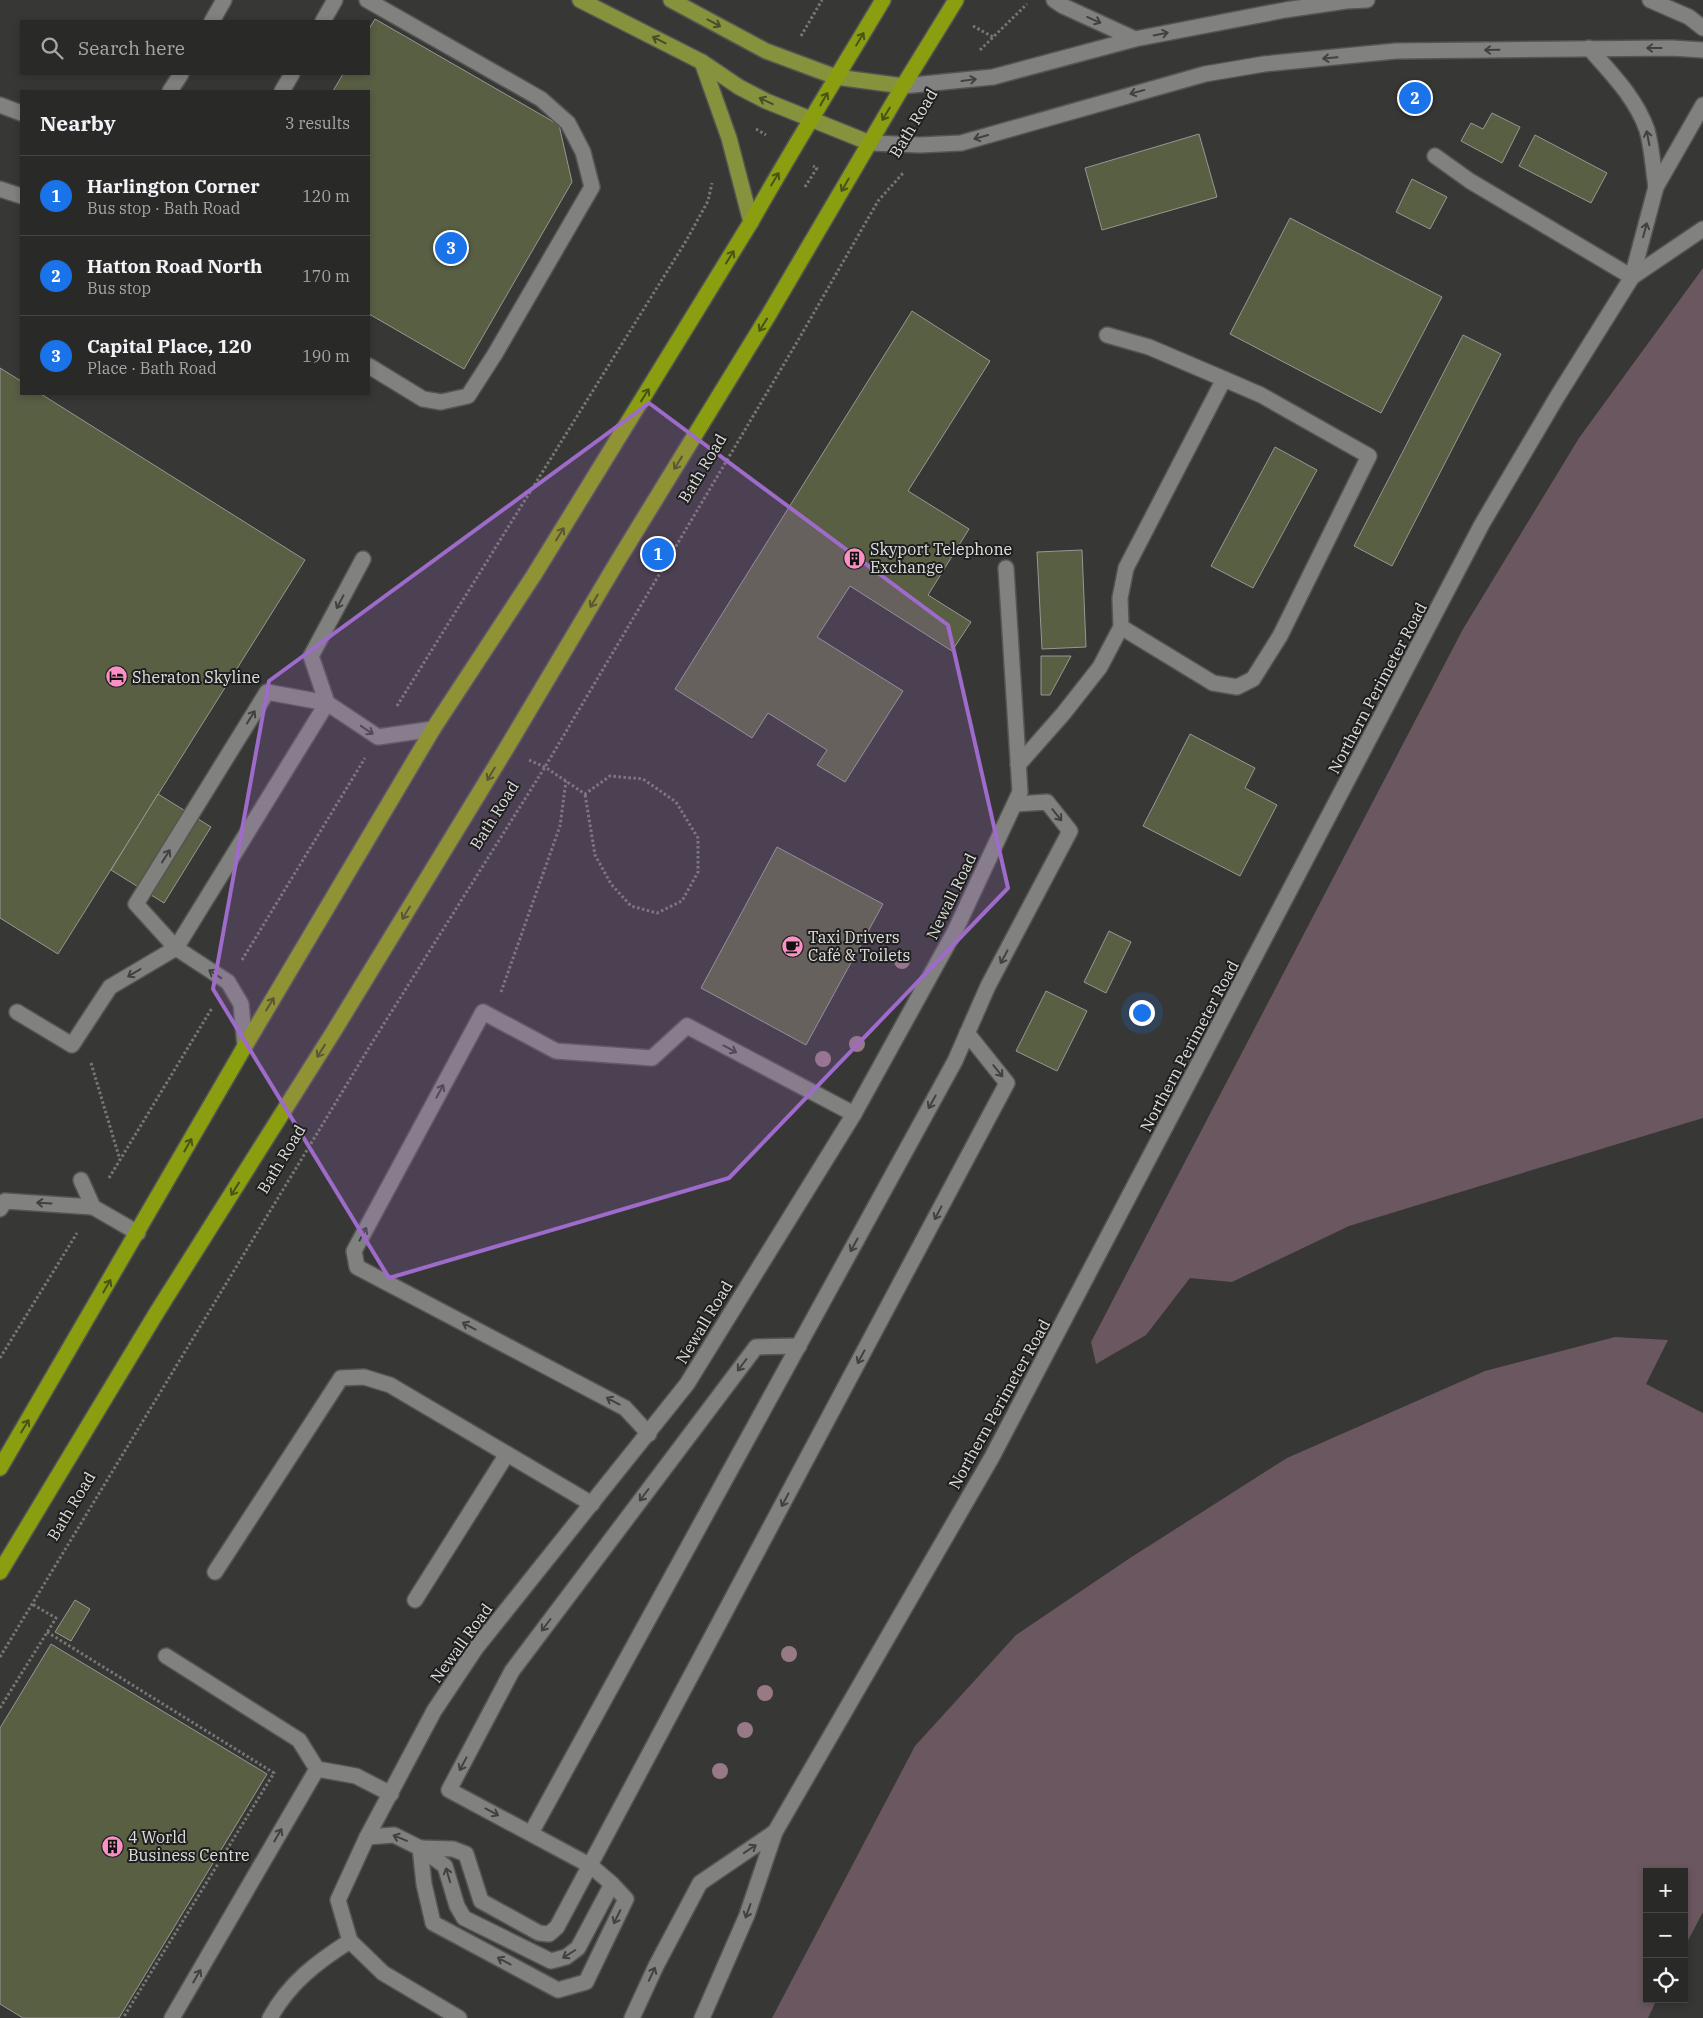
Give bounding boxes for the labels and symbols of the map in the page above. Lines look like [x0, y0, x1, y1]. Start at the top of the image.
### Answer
one-way arrow [1086, 16, 1101, 26]
one-way arrow [706, 18, 721, 28]
one-way arrow [1152, 28, 1168, 38]
one-way arrow [855, 32, 865, 46]
one-way arrow [651, 35, 666, 45]
one-way arrow [1647, 43, 1663, 53]
one-way arrow [1484, 45, 1500, 55]
one-way arrow [1322, 53, 1338, 62]
one-way arrow [961, 75, 977, 85]
pin: 2 [1399, 79, 1431, 117]
street label: Bath Road [885, 85, 941, 161]
one-way arrow [1129, 88, 1145, 98]
one-way arrow [819, 92, 829, 106]
one-way arrow [759, 96, 774, 105]
one-way arrow [881, 107, 891, 121]
one-way arrow [1643, 131, 1653, 147]
one-way arrow [973, 133, 989, 143]
one-way arrow [771, 173, 781, 187]
one-way arrow [839, 177, 849, 191]
one-way arrow [1641, 222, 1650, 238]
pin: 3 [435, 229, 467, 267]
one-way arrow [726, 250, 736, 264]
one-way arrow [757, 318, 768, 332]
one-way arrow [640, 389, 650, 403]
street label: Bath Road [674, 430, 730, 506]
one-way arrow [672, 456, 682, 470]
one-way arrow [555, 527, 565, 541]
pin: 1 [642, 535, 674, 573]
place label: Skyport Telephone Exchange [870, 539, 1012, 577]
building icon: Skyport Telephone Exchange [842, 546, 866, 570]
one-way arrow [589, 593, 599, 607]
one-way arrow [335, 594, 344, 609]
street label: Northern Perimeter Road [1323, 599, 1431, 777]
hotel icon: Sheraton Skyline [104, 665, 128, 689]
place label: Sheraton Skyline [132, 667, 260, 687]
one-way arrow [247, 711, 257, 725]
one-way arrow [360, 725, 374, 735]
one-way arrow [485, 767, 496, 781]
street label: Bath Road [465, 777, 523, 853]
one-way arrow [1052, 808, 1063, 821]
one-way arrow [162, 849, 172, 863]
street label: Newall Road [922, 849, 981, 942]
one-way arrow [401, 905, 411, 919]
place label: Taxi Drivers Café & Toilets [808, 927, 910, 965]
cafe icon: Taxi Drivers Café & Toilets [780, 934, 804, 958]
one-way arrow [998, 949, 1008, 963]
street label: Northern Perimeter Road [1135, 957, 1243, 1135]
one-way arrow [127, 968, 141, 978]
one-way arrow [208, 968, 222, 979]
one-way arrow [265, 998, 275, 1012]
your location [1129, 1000, 1155, 1026]
one-way arrow [316, 1044, 326, 1058]
one-way arrow [722, 1045, 737, 1054]
one-way arrow [992, 1065, 1003, 1078]
one-way arrow [436, 1084, 445, 1099]
one-way arrow [927, 1095, 937, 1110]
street label: Bath Road [253, 1121, 309, 1197]
one-way arrow [184, 1138, 193, 1153]
one-way arrow [229, 1181, 239, 1195]
one-way arrow [36, 1198, 52, 1207]
one-way arrow [933, 1206, 943, 1221]
one-way arrow [358, 1227, 368, 1242]
one-way arrow [849, 1237, 858, 1252]
street label: Newall Road [671, 1277, 737, 1367]
one-way arrow [102, 1279, 112, 1293]
street label: Northern Perimeter Road [944, 1315, 1054, 1492]
one-way arrow [462, 1321, 477, 1331]
one-way arrow [856, 1349, 866, 1364]
one-way arrow [737, 1358, 747, 1372]
one-way arrow [606, 1396, 621, 1406]
one-way arrow [21, 1420, 31, 1434]
street label: Bath Road [43, 1468, 99, 1544]
one-way arrow [639, 1488, 649, 1502]
one-way arrow [780, 1493, 790, 1508]
street label: Newall Road [425, 1599, 497, 1687]
one-way arrow [541, 1618, 552, 1631]
one-way arrow [458, 1756, 468, 1771]
one-way arrow [485, 1807, 500, 1817]
place label: 4 World Business Centre [128, 1827, 250, 1865]
one-way arrow [274, 1829, 284, 1843]
one-way arrow [393, 1833, 408, 1843]
building icon: 4 World Business Centre [100, 1834, 124, 1858]
one-way arrow [742, 1844, 756, 1854]
one-way arrow [443, 1868, 453, 1884]
one-way arrow [743, 1903, 752, 1918]
one-way arrow [612, 1909, 622, 1924]
one-way arrow [562, 1949, 576, 1959]
one-way arrow [497, 1956, 512, 1966]
one-way arrow [648, 1966, 658, 1981]
one-way arrow [192, 1968, 202, 1983]

